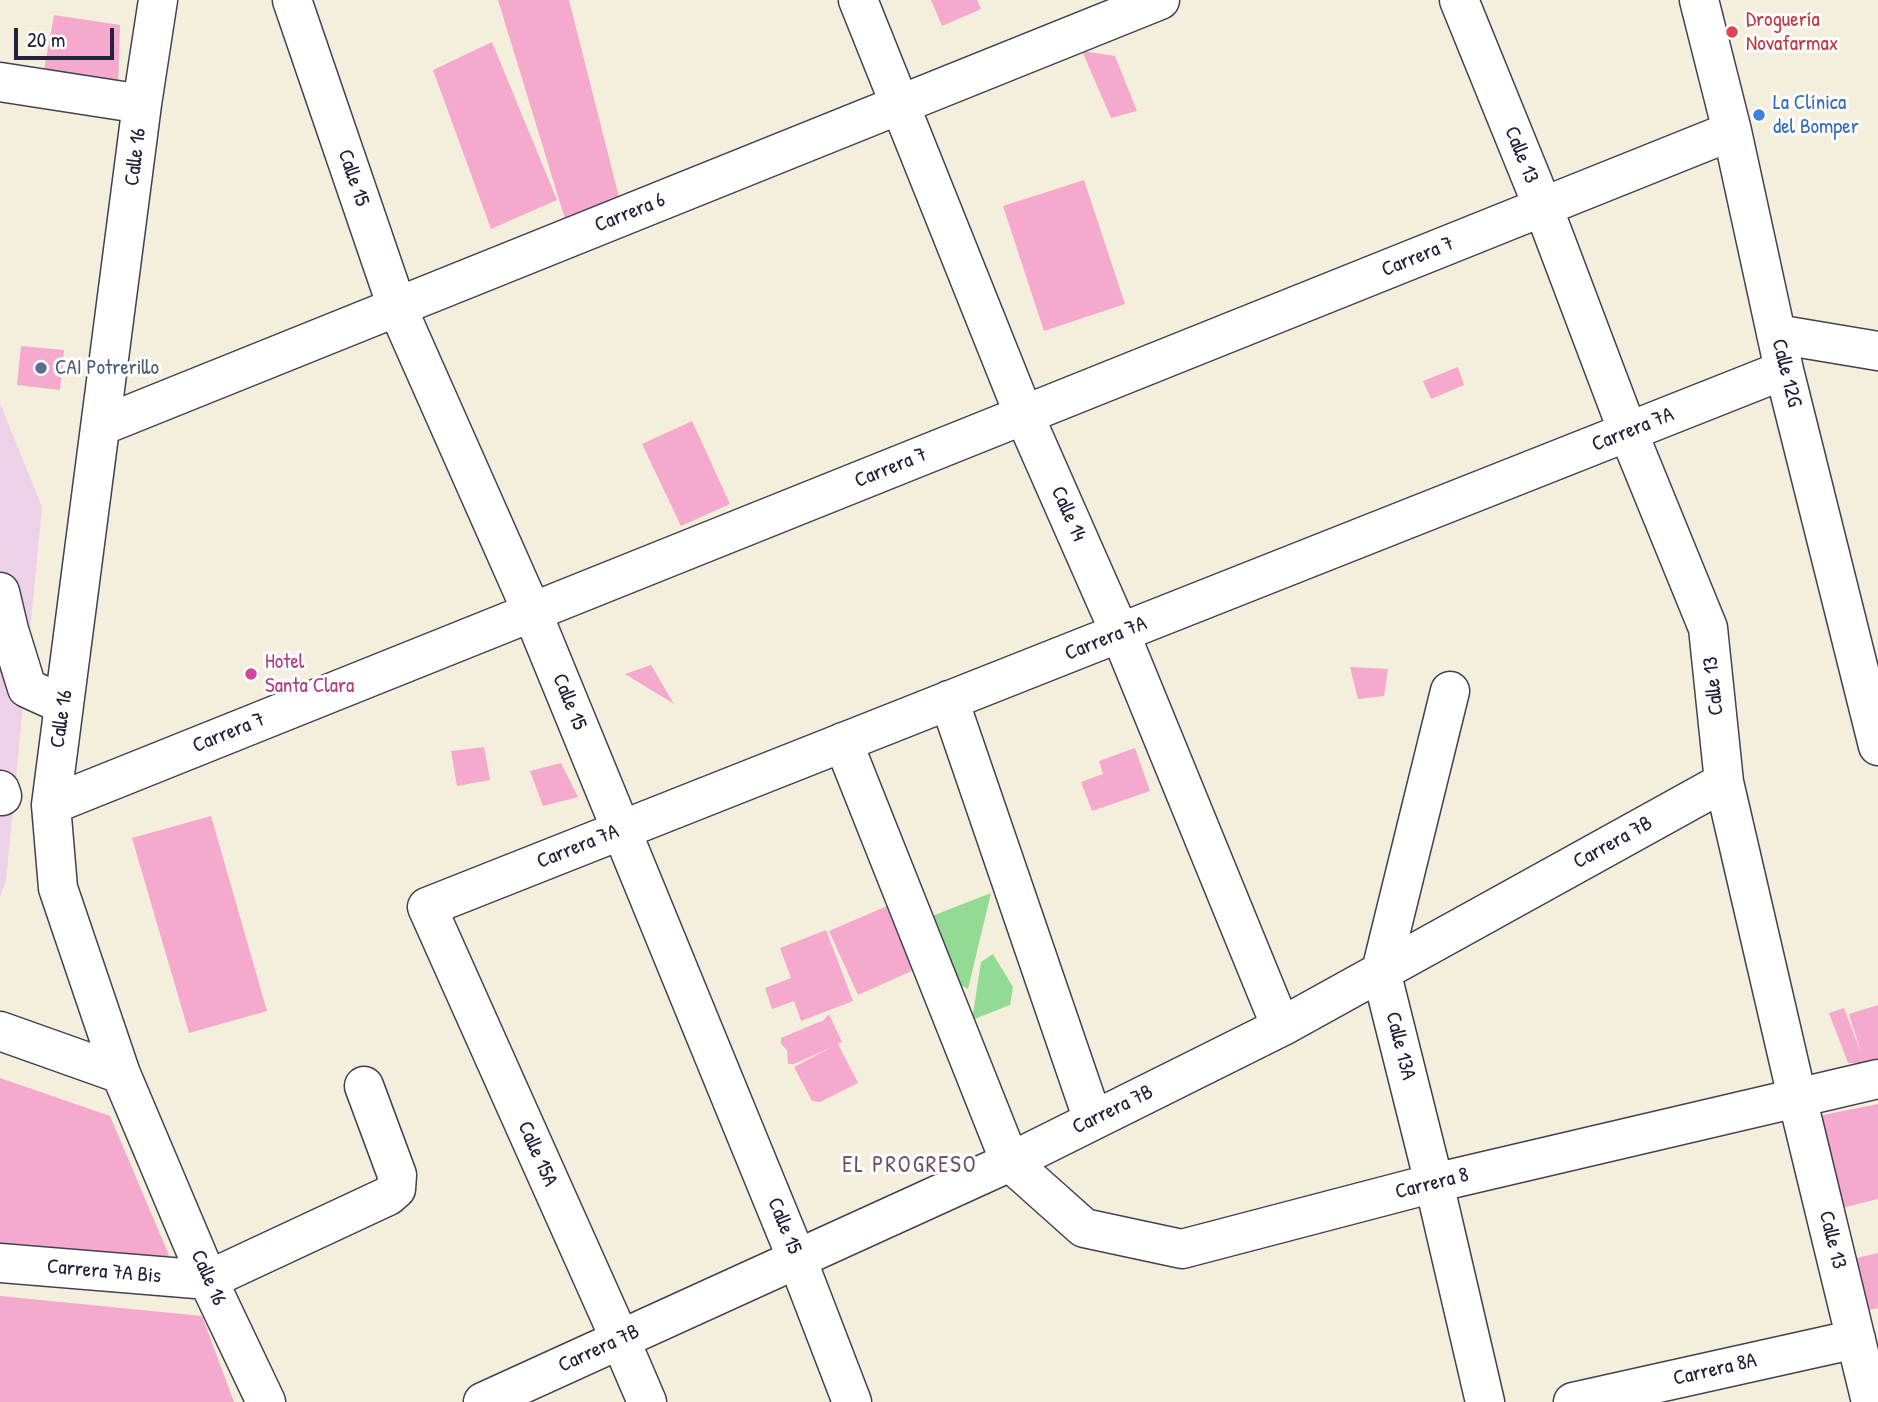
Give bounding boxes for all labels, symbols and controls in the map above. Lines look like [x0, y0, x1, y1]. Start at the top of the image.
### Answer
place label: Droguería Novafarmax [1746, 7, 1838, 57]
scale bar [18, 14, 117, 58]
marker: Droguería Novafarmax [1724, 24, 1740, 40]
text: 20 m [27, 25, 65, 54]
place label: La Clínica del Bomper [1773, 90, 1859, 140]
marker: La Clínica del Bomper [1751, 107, 1767, 123]
street label: Calle 13 [1498, 123, 1544, 187]
street label: Calle 16 [120, 127, 152, 187]
street label: Calle 15 [332, 146, 374, 210]
street label: Carrera 6 [591, 187, 669, 239]
street label: Carrera 7 [1378, 231, 1458, 283]
street label: Calle 12G [1765, 336, 1807, 410]
place label: CAI Potrerillo [55, 355, 159, 381]
marker: CAI Potrerillo [33, 360, 49, 376]
street label: Carrera 7A [1588, 402, 1678, 458]
street label: Carrera 7 [851, 442, 931, 494]
street label: Calle 14 [1045, 483, 1091, 545]
street label: Carrera 7A [1061, 611, 1151, 667]
place label: Hotel Santa Clara [265, 649, 354, 699]
street label: Calle 13 [1698, 655, 1730, 717]
marker: Hotel Santa Clara [243, 666, 259, 682]
street label: Calle 15 [546, 670, 592, 734]
street label: Calle 16 [45, 689, 79, 749]
street label: Carrera 7 [189, 707, 269, 759]
street label: Carrera 7B [1569, 811, 1657, 875]
street label: Carrera 7A [533, 819, 623, 875]
street label: Calle 13A [1379, 1009, 1421, 1083]
street label: Carrera 7B [1069, 1080, 1157, 1140]
street label: Calle 15A [512, 1117, 562, 1191]
district label: EL PROGRESO [844, 1152, 976, 1180]
street label: Carrera 8 [1393, 1163, 1471, 1205]
street label: Calle 15 [761, 1194, 807, 1258]
street label: Calle 13 [1813, 1208, 1851, 1272]
street label: Calle 16 [185, 1246, 231, 1310]
street label: Carrera 7A Bis [46, 1254, 162, 1290]
street label: Carrera 7B [554, 1319, 644, 1379]
street label: Carrera 8A [1671, 1348, 1759, 1392]

